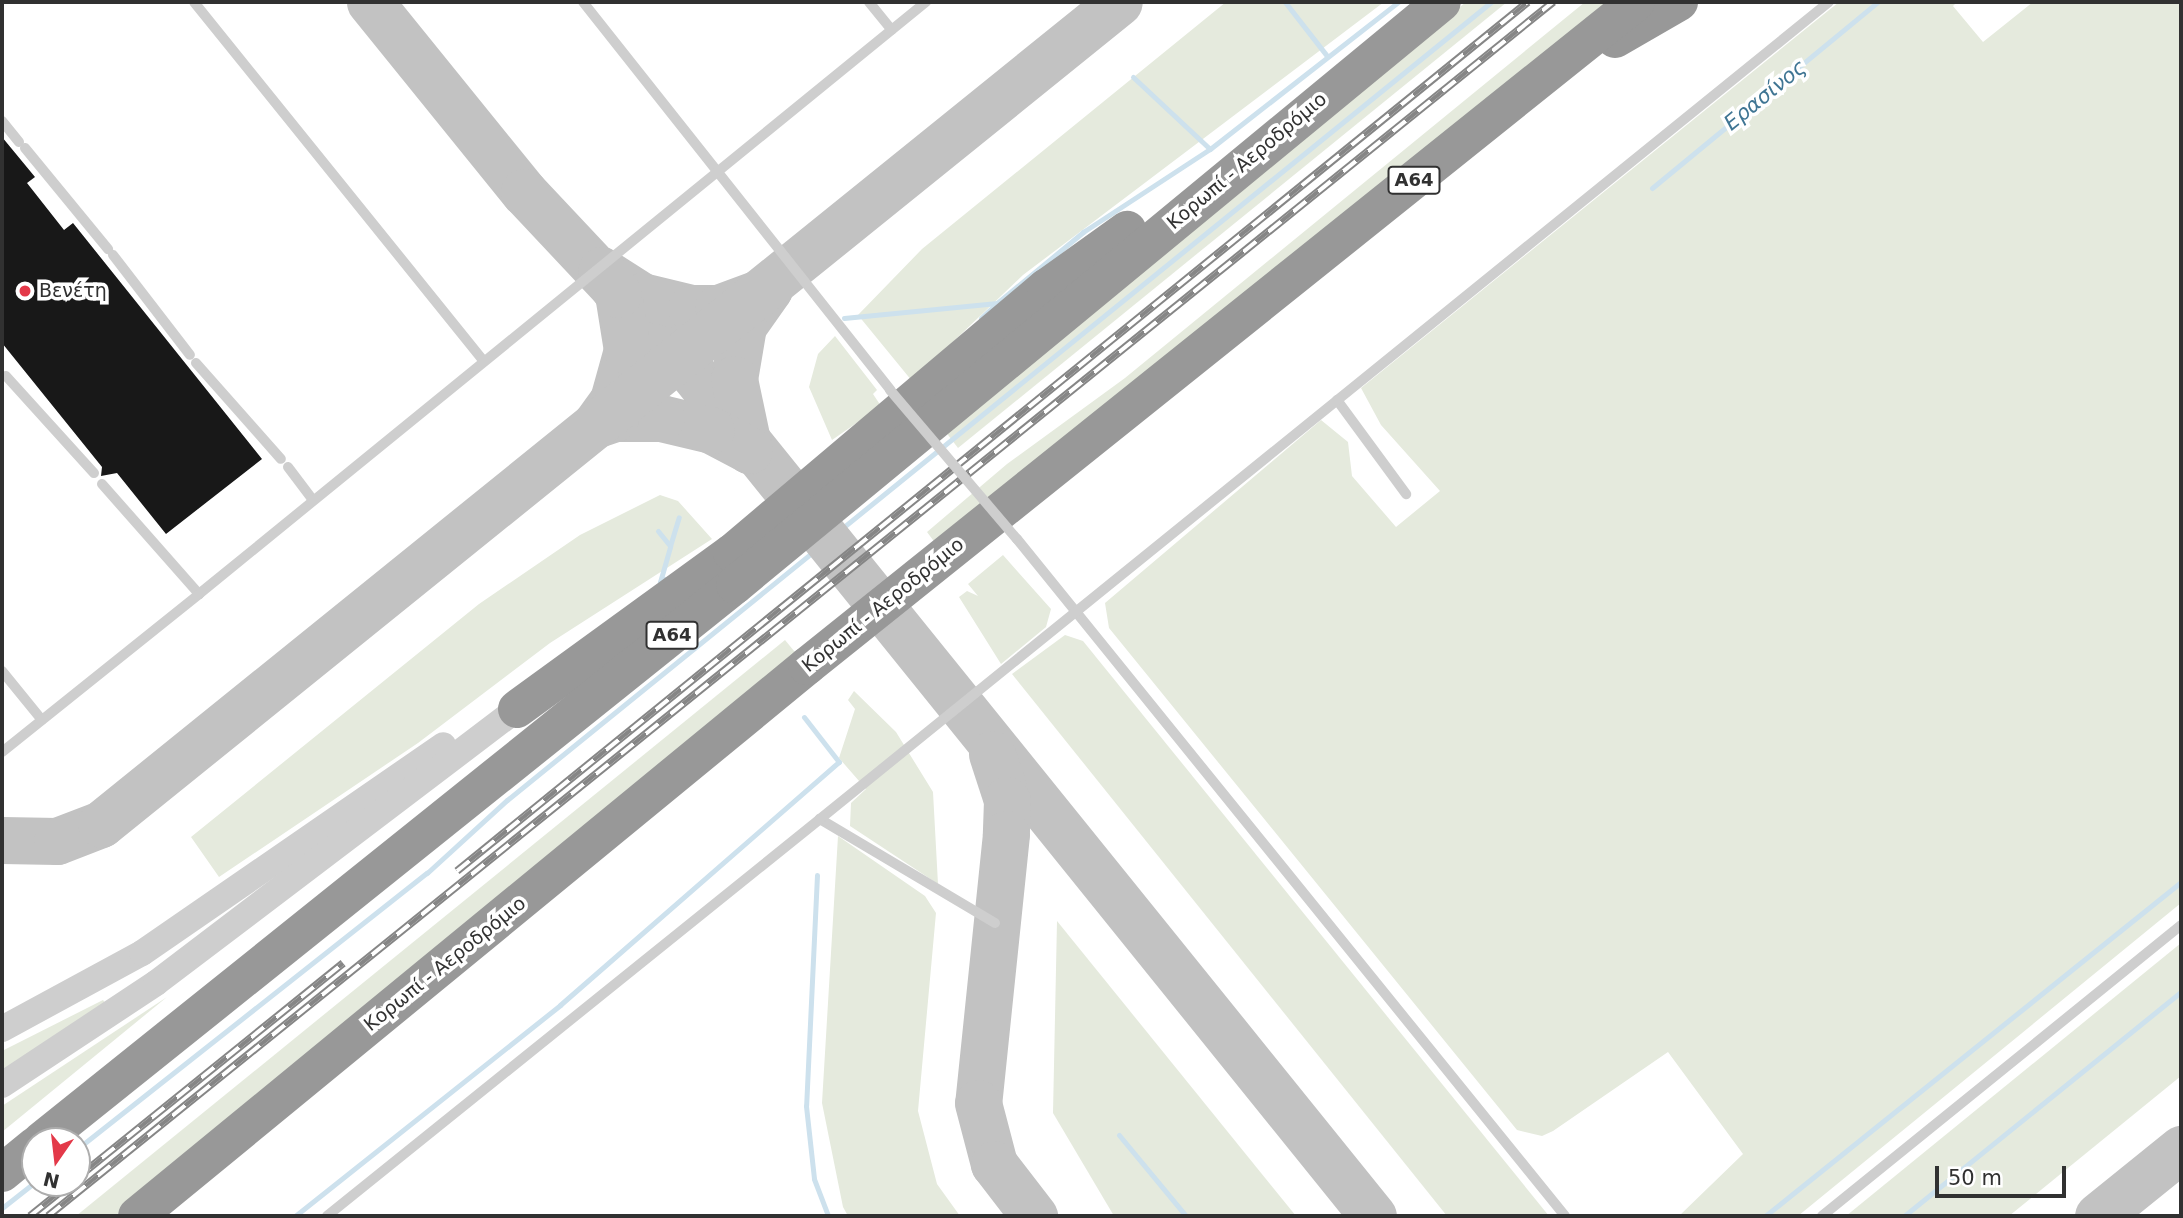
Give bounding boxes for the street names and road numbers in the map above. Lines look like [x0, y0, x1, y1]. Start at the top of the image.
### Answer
street label: Κορωπί - Αεροδρόμιο [1163, 88, 1331, 234]
road number: Α64 [1386, 166, 1442, 195]
street label: Κορωπί - Αεροδρόμιο [798, 533, 968, 677]
road number: Α64 [644, 620, 700, 650]
street label: Κορωπί - Αεροδρόμιο [360, 892, 530, 1036]

